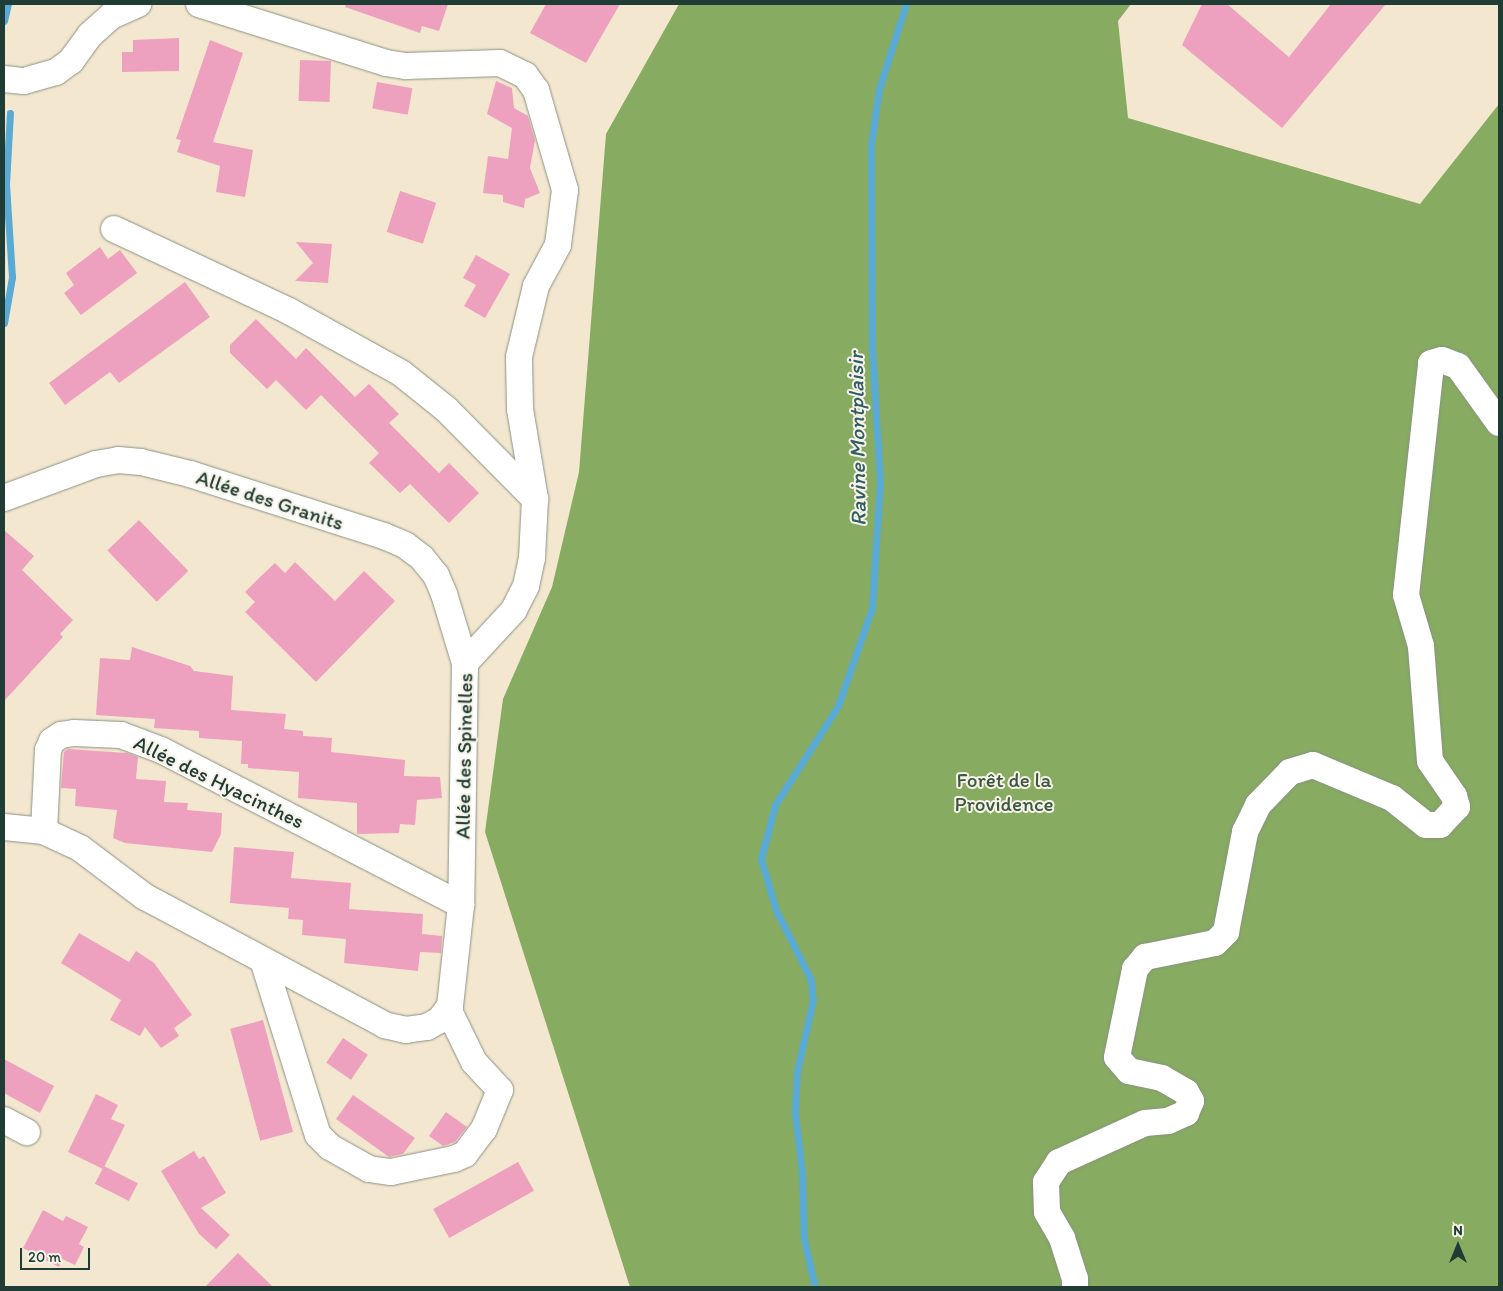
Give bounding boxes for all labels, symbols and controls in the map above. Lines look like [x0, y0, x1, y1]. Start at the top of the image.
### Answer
water label: Ravine Montplaisir [842, 351, 872, 527]
street label: Allée des Granits [193, 464, 347, 536]
street label: Allée des Spinelles [450, 673, 478, 839]
street label: Allée des Hyacinthes [130, 730, 308, 834]
park label: Forêt de la Providence [954, 767, 1054, 817]
north arrow [1433, 1221, 1483, 1271]
text: N [1453, 1222, 1463, 1239]
scale bar [22, 1238, 92, 1270]
text: 20 m [28, 1248, 61, 1266]

